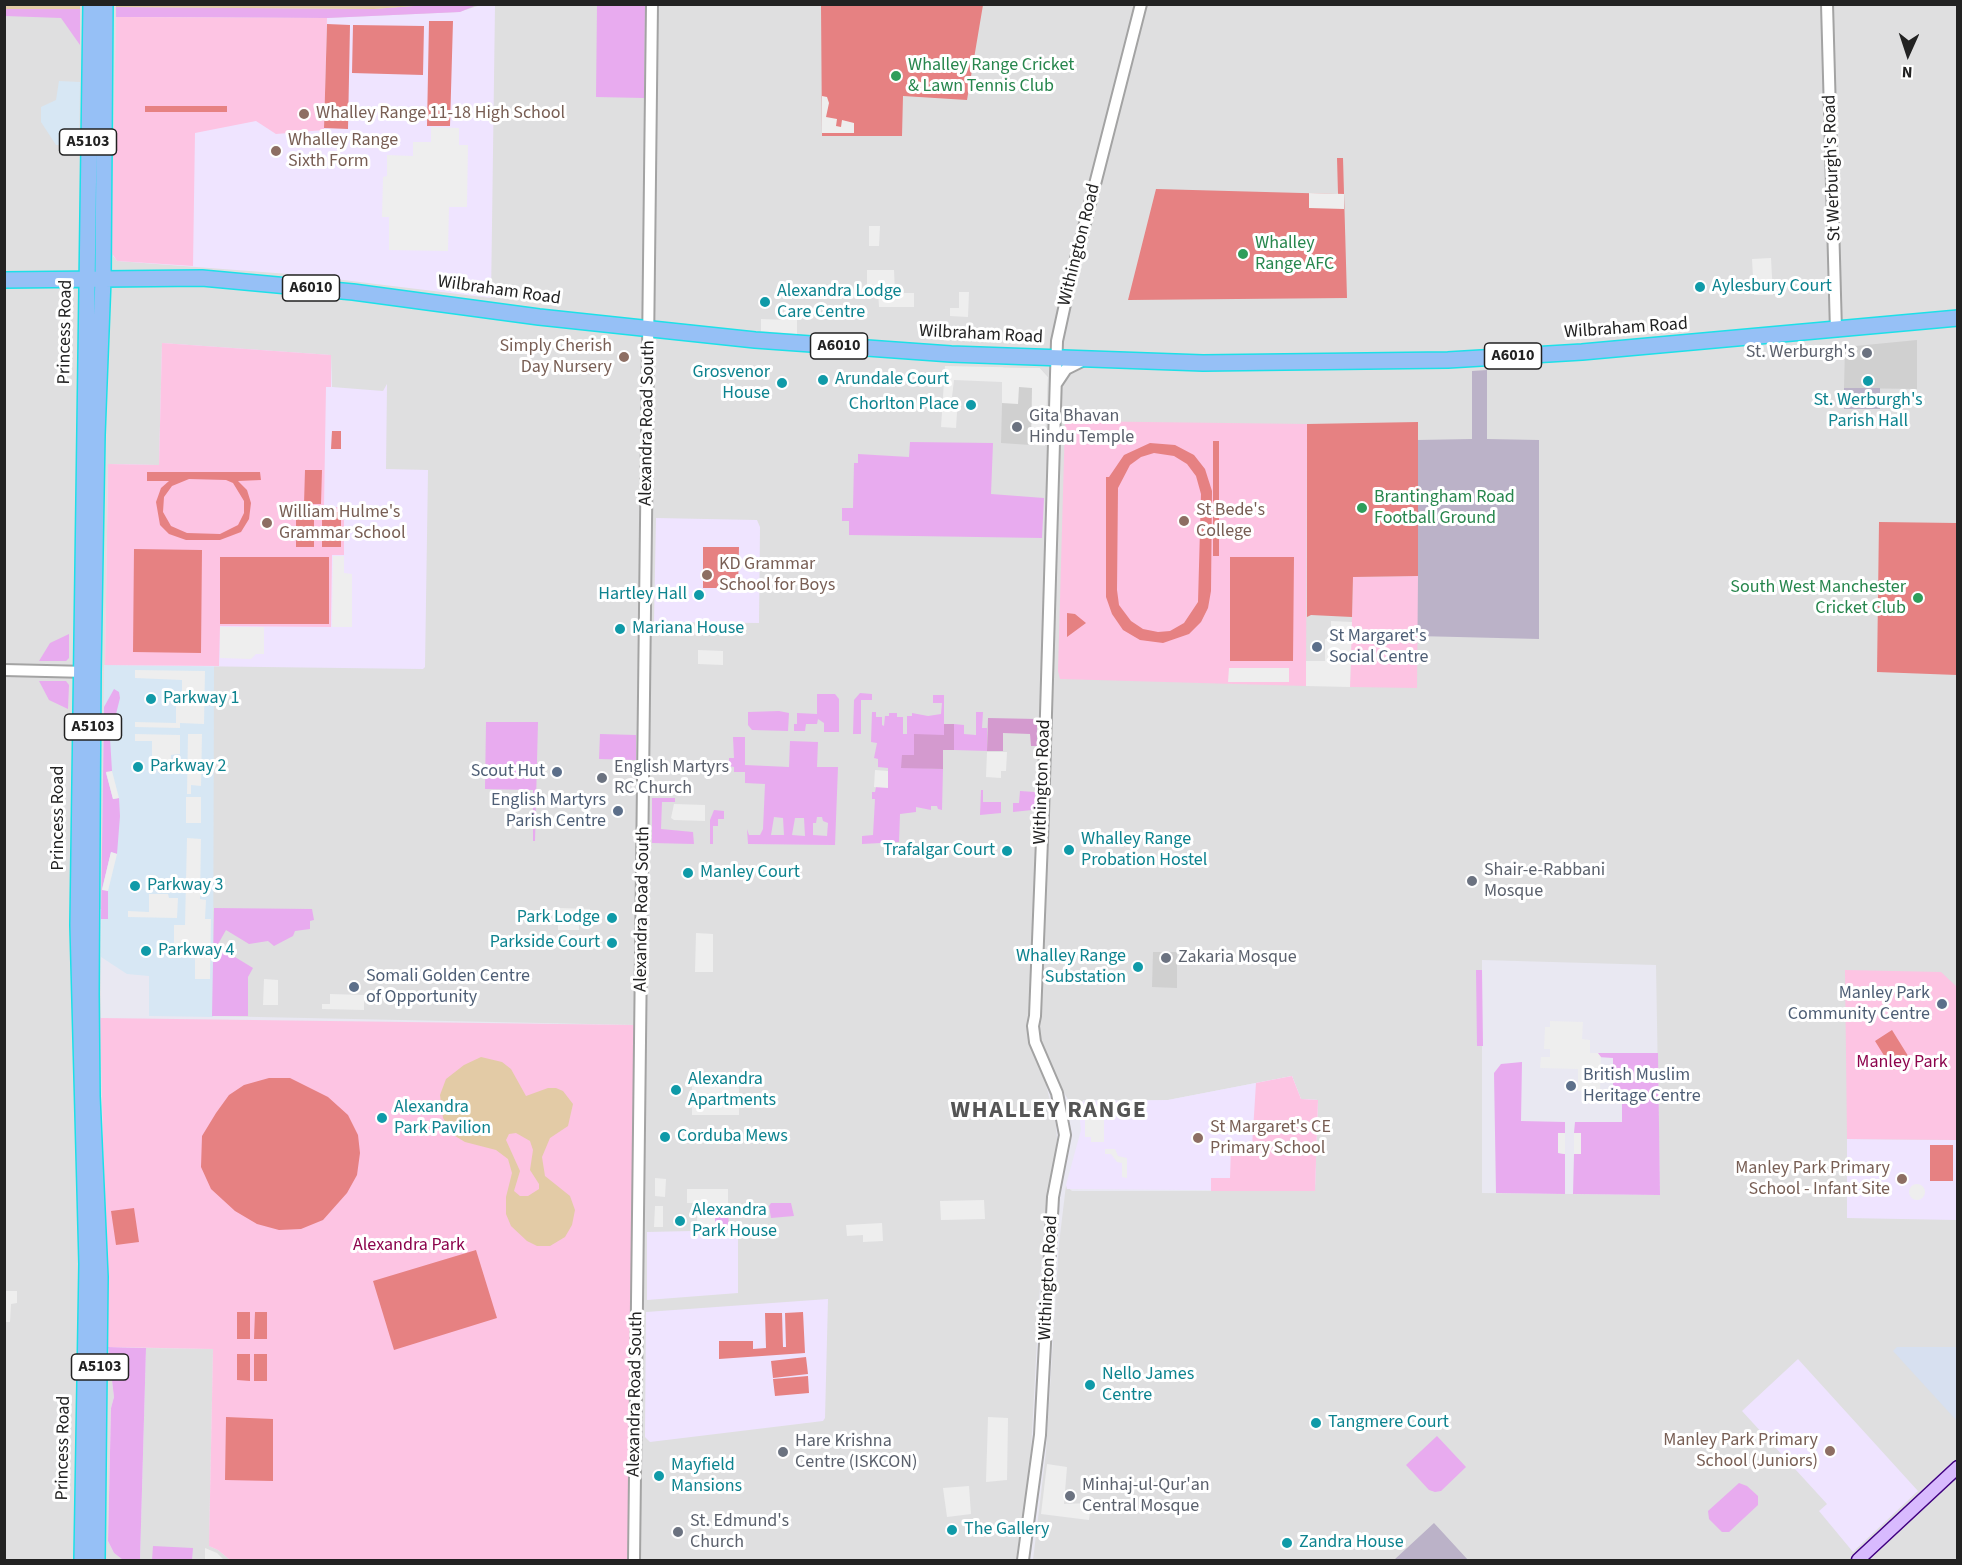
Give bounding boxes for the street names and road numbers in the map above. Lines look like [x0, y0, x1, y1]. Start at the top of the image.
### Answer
street label: St Werburgh's Road [1820, 94, 1846, 242]
road number: A5103 [60, 129, 116, 155]
street label: Withington Road [1054, 182, 1106, 308]
street label: Wilbraham Road [436, 272, 562, 310]
road number: A6010 [282, 275, 340, 301]
street label: Princess Road [54, 279, 78, 385]
street label: Wilbraham Road [1563, 314, 1689, 344]
street label: Wilbraham Road [919, 321, 1043, 349]
road number: A6010 [810, 333, 868, 359]
street label: Alexandra Road South [636, 340, 660, 506]
road number: A6010 [1484, 343, 1541, 369]
road number: A5103 [64, 714, 122, 740]
street label: Withington Road [1030, 719, 1056, 845]
street label: Princess Road [48, 766, 70, 870]
street label: Alexandra Road South [631, 826, 655, 992]
street label: Withington Road [1035, 1215, 1063, 1341]
street label: Alexandra Road South [624, 1311, 648, 1477]
road number: A5103 [72, 1354, 128, 1380]
street label: Princess Road [52, 1395, 76, 1501]

